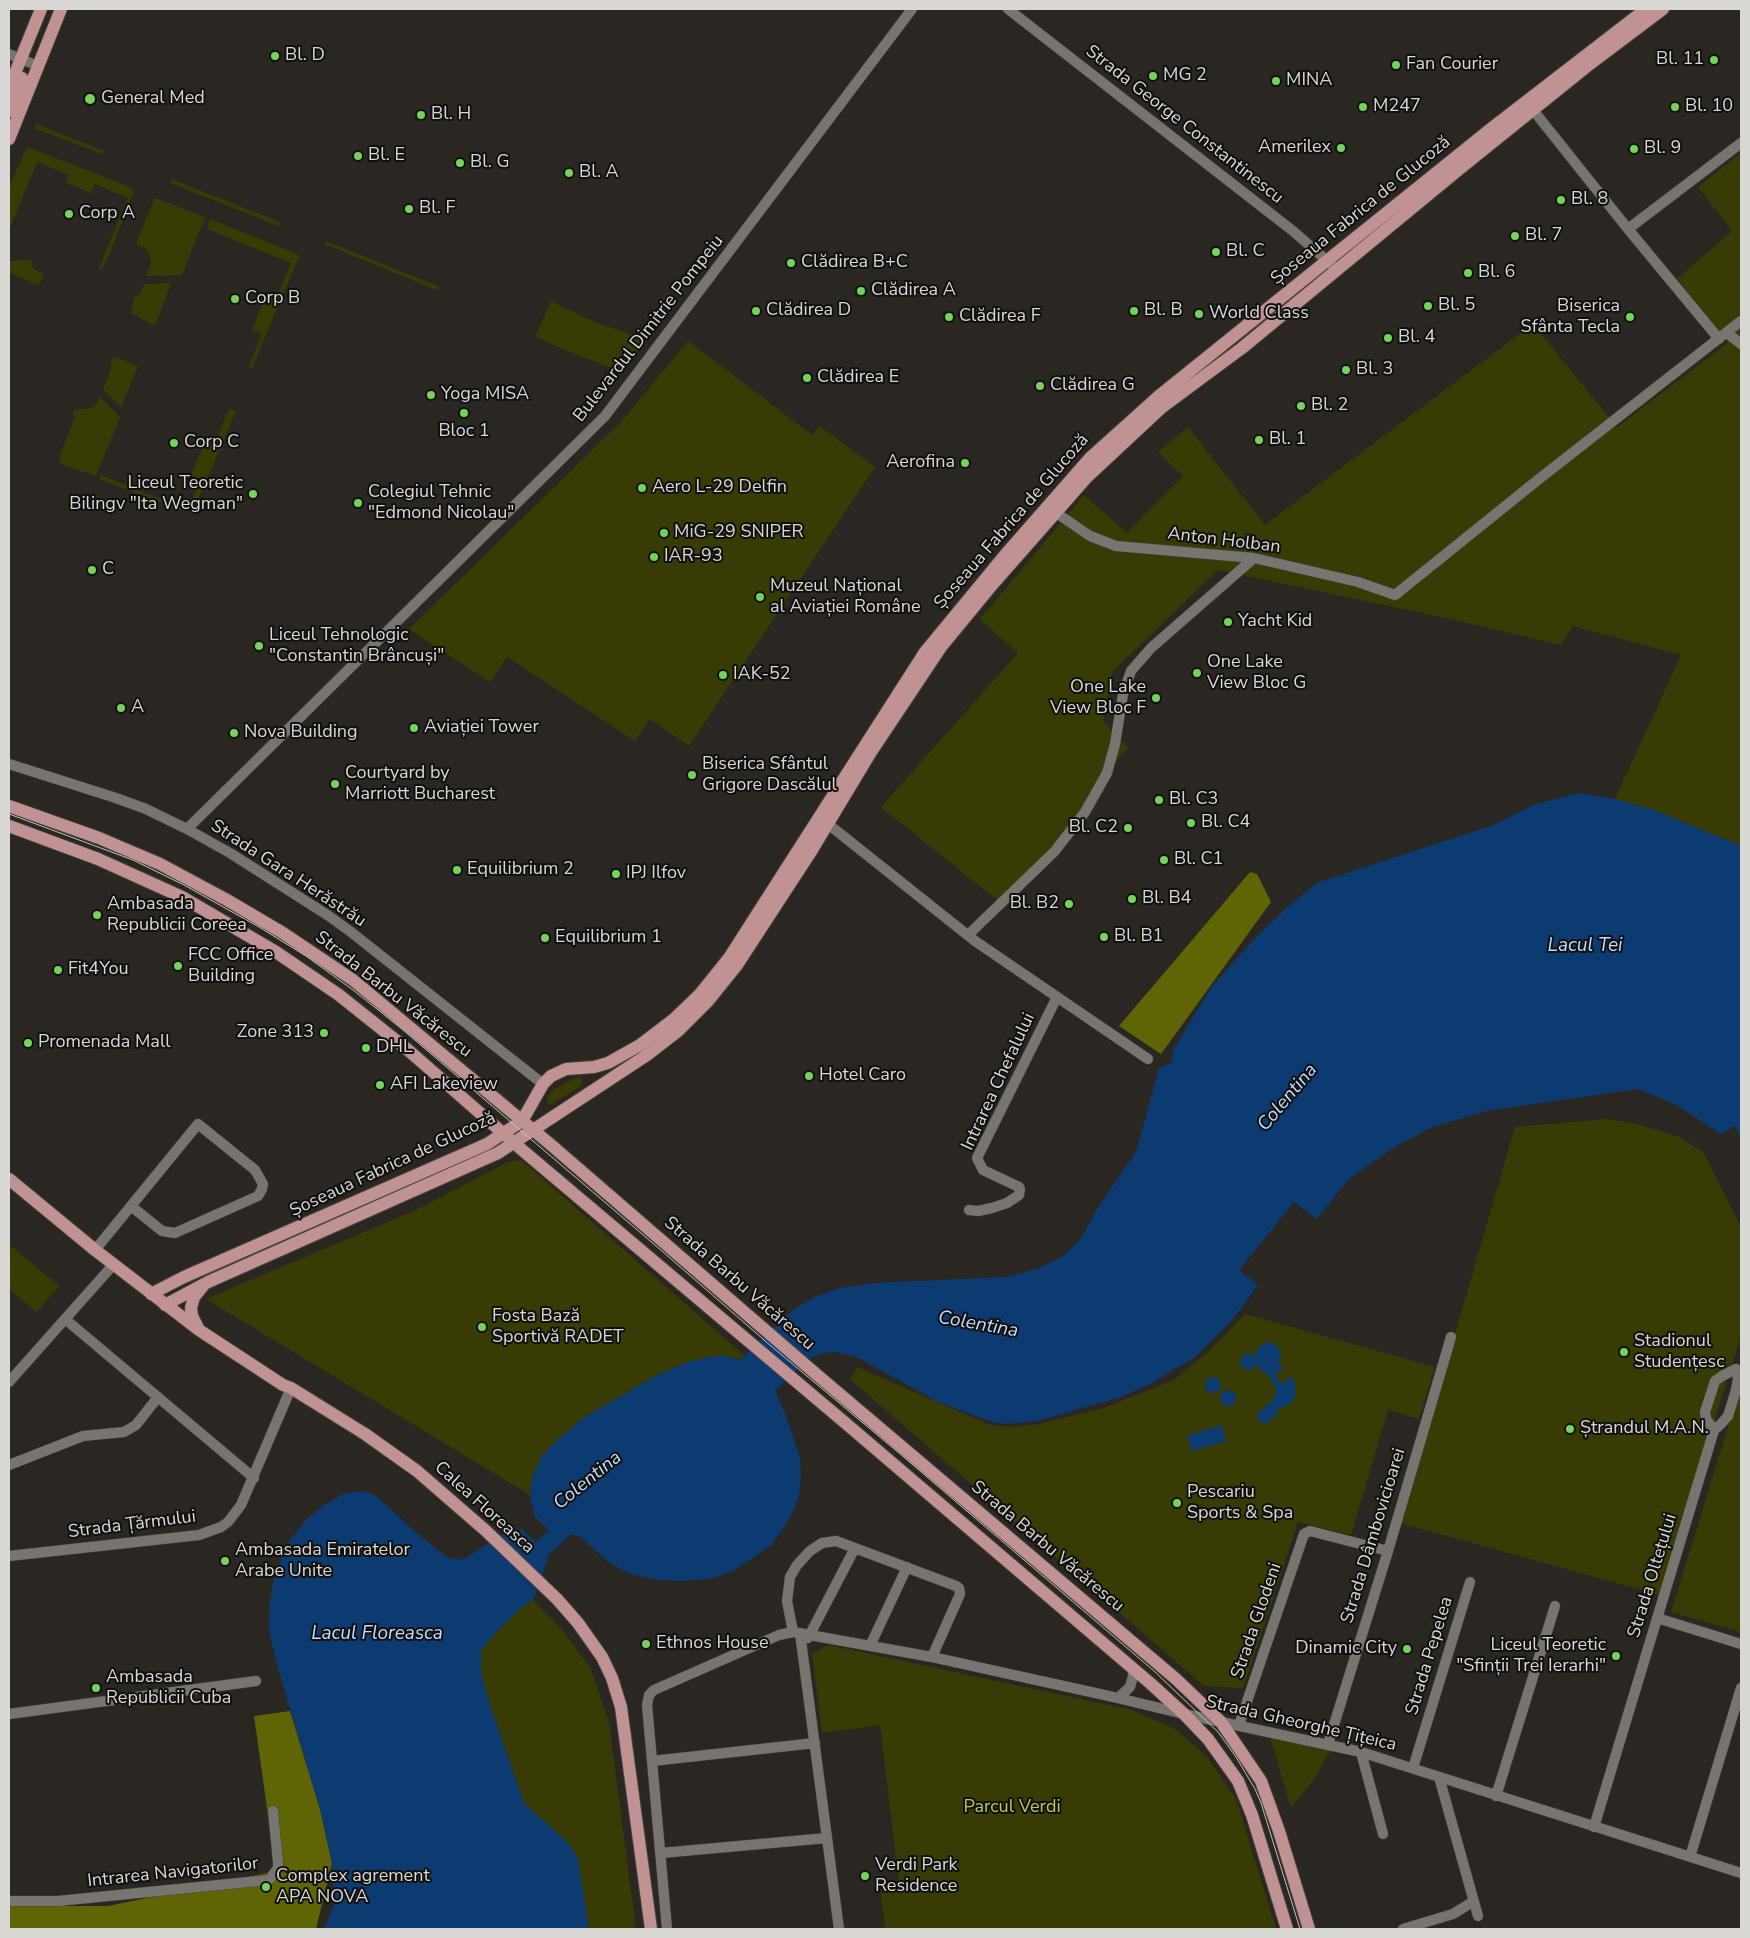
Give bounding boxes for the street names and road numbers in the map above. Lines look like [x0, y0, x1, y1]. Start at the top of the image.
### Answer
street label: Strada George Constantinescu [1081, 41, 1287, 209]
street label: Șoseaua Fabrica de Glucoză [1267, 132, 1455, 290]
street label: Bulevardul Dimitrie Pompeiu [569, 231, 729, 427]
street label: Șoseaua Fabrica de Glucoză [930, 430, 1094, 614]
street label: Anton Holban [1166, 523, 1282, 559]
street label: Strada Gara Herăstrău [206, 816, 370, 932]
street label: Strada Barbu Văcărescu [310, 927, 476, 1063]
street label: Intrarea Chefalului [958, 1010, 1040, 1154]
street label: Șoseaua Fabrica de Glucoză [287, 1108, 499, 1222]
street label: Strada Barbu Văcărescu [659, 1213, 819, 1355]
street label: Strada Dâmbovicioarei [1337, 1446, 1411, 1626]
street label: Calea Floreasca [429, 1457, 539, 1559]
street label: Strada Barbu Văcărescu [966, 1477, 1128, 1617]
street label: Strada Țărmului [67, 1506, 197, 1544]
street label: Strada Oltețului [1624, 1511, 1682, 1641]
street label: Strada Glodeni [1227, 1560, 1287, 1682]
street label: Strada Pepelea [1402, 1594, 1458, 1718]
street label: Strada Gheorghe Țițeica [1204, 1692, 1398, 1756]
street label: Intrarea Navigatorilor [86, 1853, 260, 1893]

